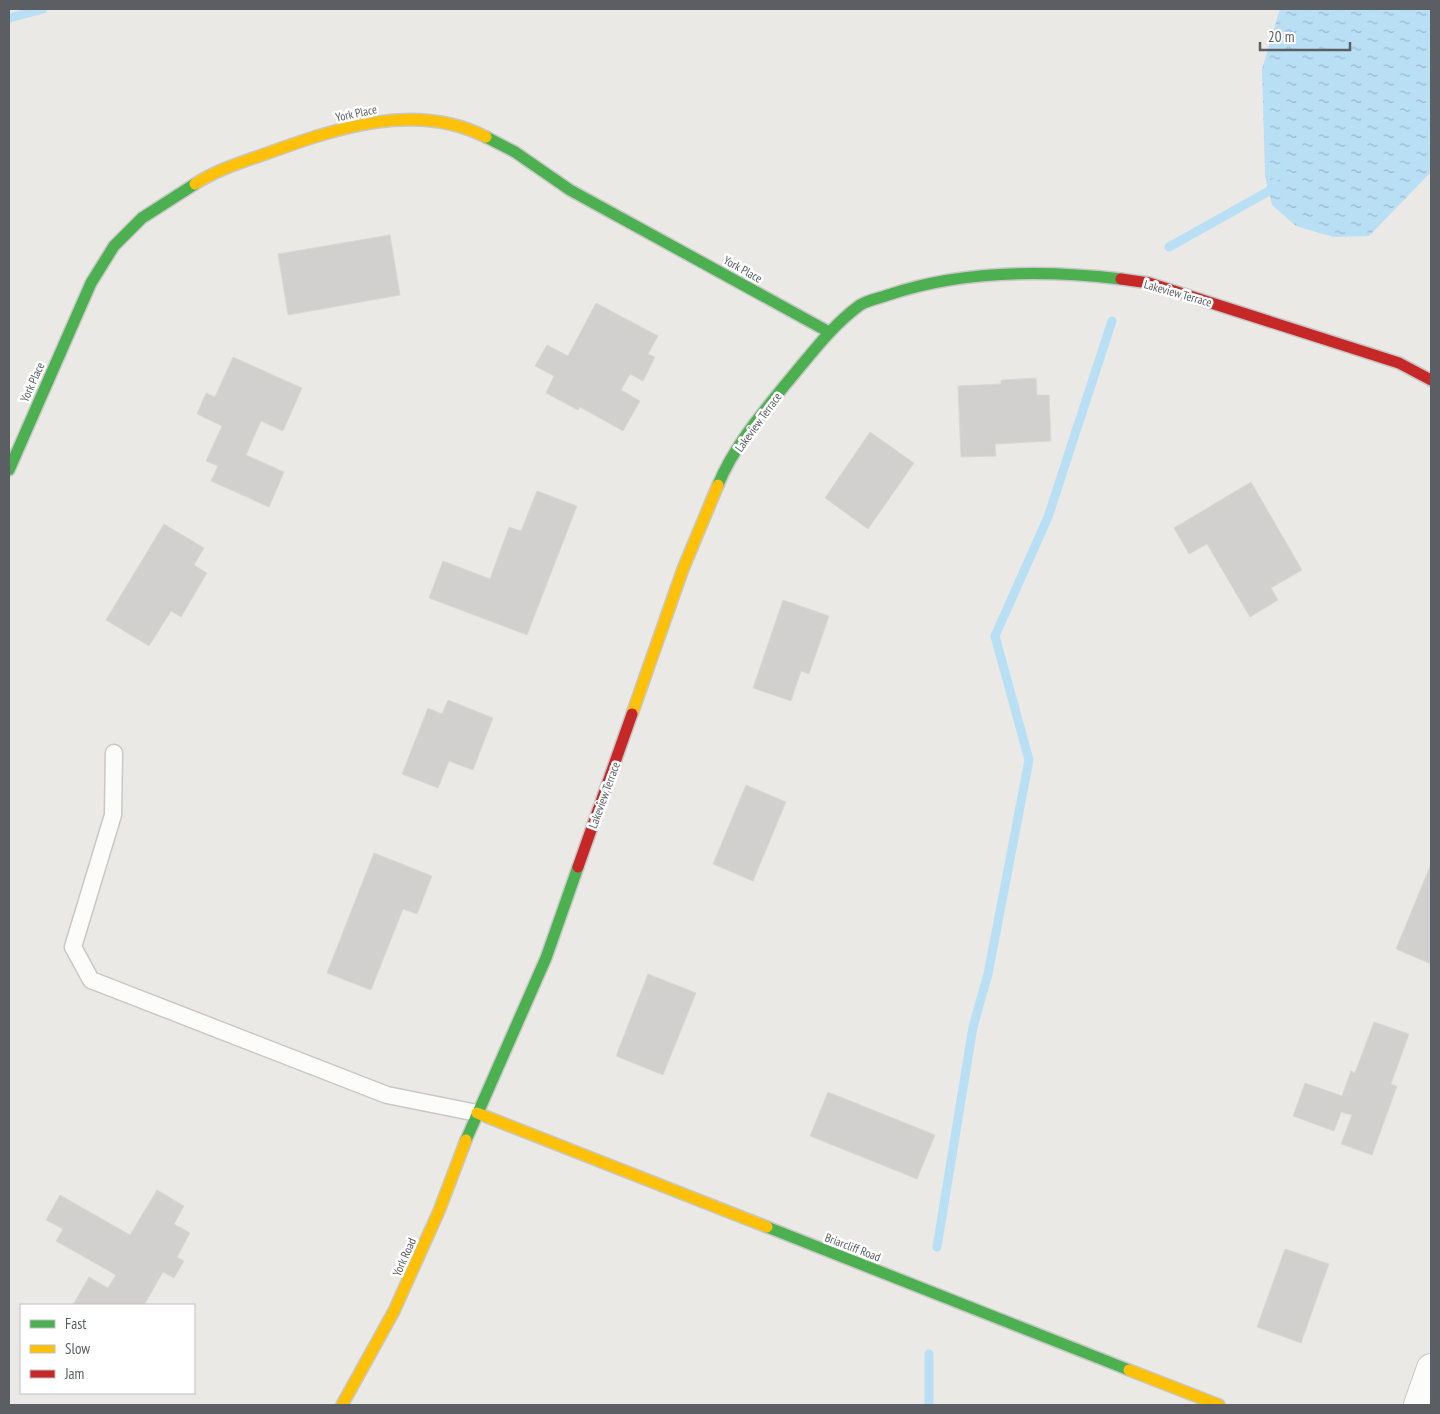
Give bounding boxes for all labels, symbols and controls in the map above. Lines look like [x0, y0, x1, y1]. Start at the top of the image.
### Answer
scale bar [1260, 20, 1350, 52]
text: 20 m [1268, 27, 1294, 46]
street label: York Place [334, 101, 378, 125]
street label: York Place [721, 252, 765, 286]
street label: Lakeview Terrace [1142, 276, 1214, 310]
street label: York Place [17, 360, 47, 404]
street label: Lakeview Terrace [731, 389, 785, 455]
street label: Lakeview Terrace [585, 760, 623, 830]
street label: Briarcliff Road [823, 1230, 883, 1264]
street label: York Road [389, 1235, 419, 1279]
legend [20, 1304, 195, 1394]
text: Fast [65, 1314, 86, 1333]
text: Slow [65, 1339, 90, 1358]
text: Jam [64, 1364, 84, 1383]

